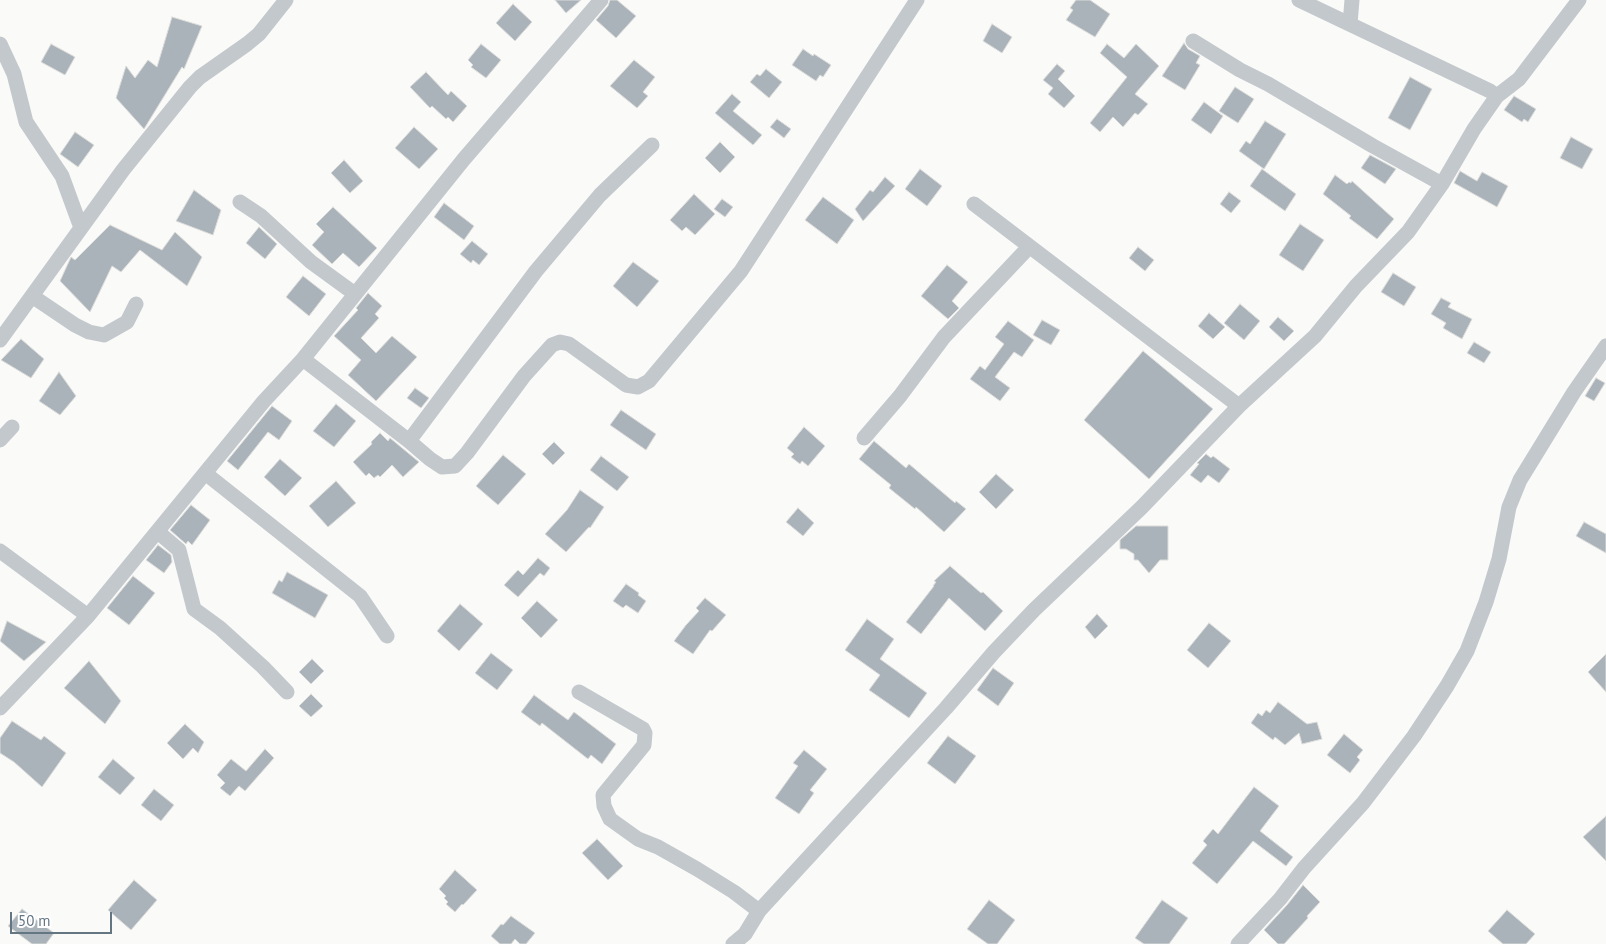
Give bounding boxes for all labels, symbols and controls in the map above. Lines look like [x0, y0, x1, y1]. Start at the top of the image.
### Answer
scale bar [12, 902, 115, 934]
text: 50 m [18, 911, 51, 930]

